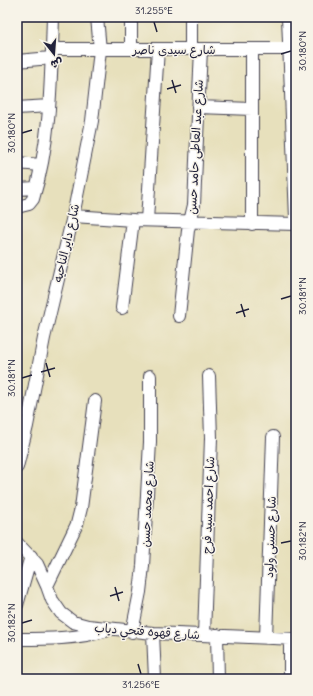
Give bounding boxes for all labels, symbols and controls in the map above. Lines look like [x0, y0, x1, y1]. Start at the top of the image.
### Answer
text: 31.255°E [135, 4, 173, 17]
text: 30.180°N [296, 31, 309, 71]
north arrow [34, 34, 74, 74]
street label: شارع سيدى ناصر [132, 42, 215, 59]
text: ش [49, 55, 65, 72]
street label: شارع عبد العاطى حامد حسن [184, 79, 208, 215]
text: 30.180°N [5, 113, 18, 153]
street label: شارع داير الناحيه [50, 202, 84, 284]
text: 30.181°N [296, 277, 309, 315]
text: 30.181°N [5, 359, 18, 397]
street label: شارع احمد سيد فرح [199, 456, 219, 554]
street label: شارع محمد حسن [137, 460, 159, 548]
street label: شارع حسنى ولود [261, 496, 281, 578]
text: 30.182°N [296, 521, 309, 561]
text: 30.182°N [5, 603, 18, 643]
street label: شارع قهوه فتحي دياب [93, 620, 200, 646]
text: 31.256°E [122, 678, 160, 691]

